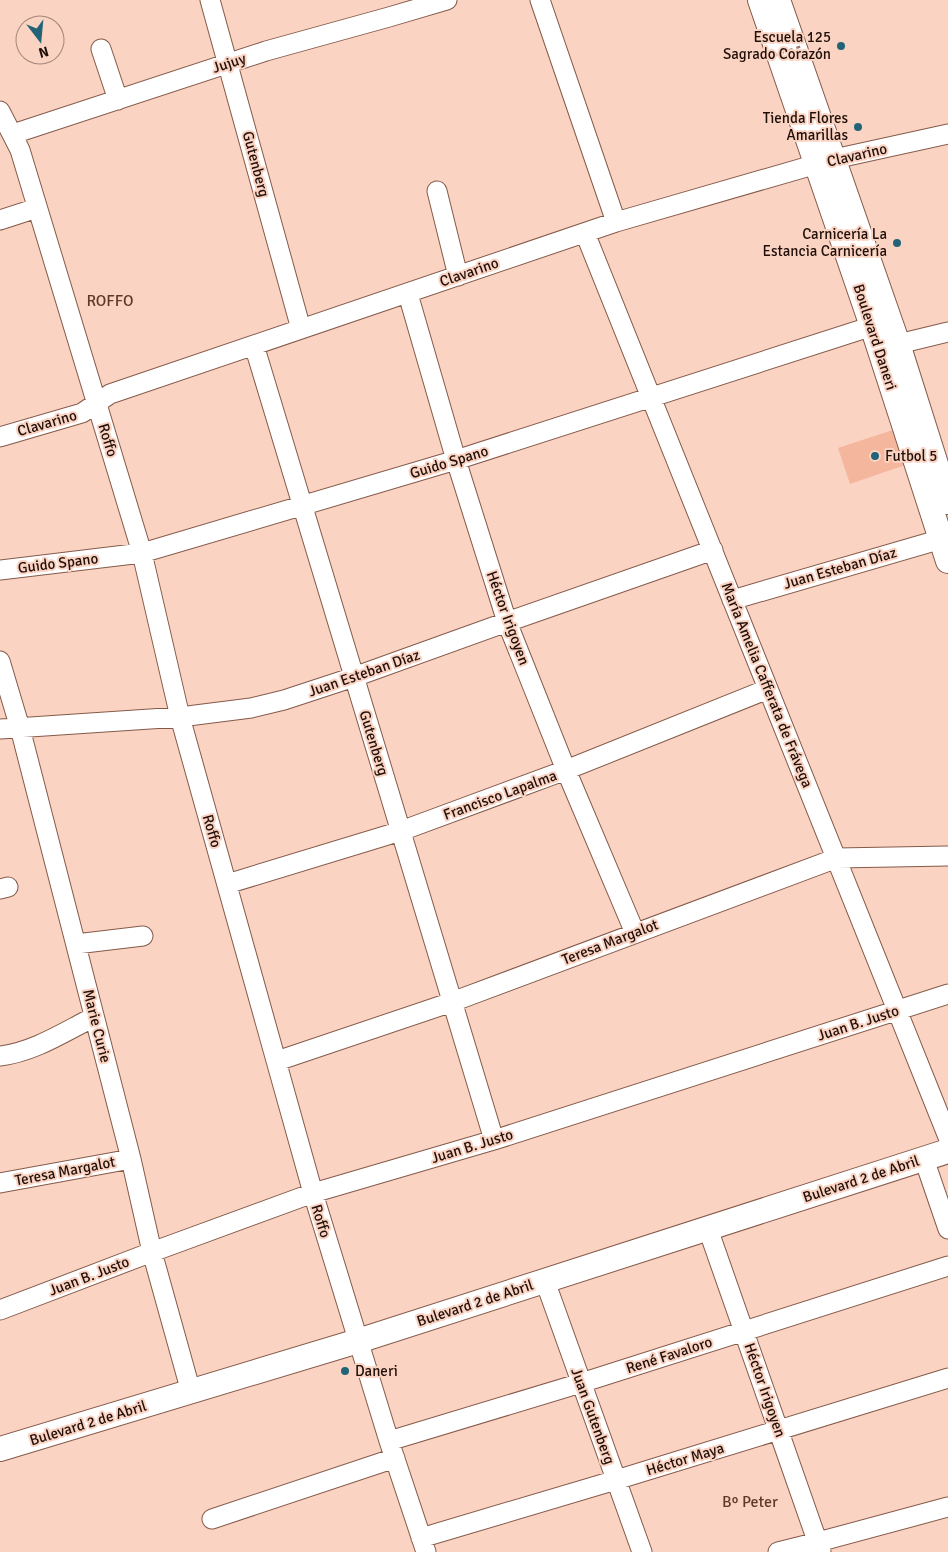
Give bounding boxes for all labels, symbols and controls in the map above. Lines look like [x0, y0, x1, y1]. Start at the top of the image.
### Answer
north arrow [15, 15, 65, 65]
place label: Escuela 125 Sagrado Corazón [723, 28, 831, 63]
marker: Escuela 125 Sagrado Corazón [835, 40, 847, 52]
text: N [36, 43, 50, 62]
street label: Jujuy [210, 49, 248, 77]
place label: Tienda Flores Amarillas [763, 109, 848, 144]
marker: Tienda Flores Amarillas [852, 121, 864, 133]
street label: Gutenberg [239, 129, 273, 199]
street label: Clavarino [825, 139, 889, 171]
place label: Carnicería La Estancia Carnicería [762, 225, 887, 260]
marker: Carnicería La Estancia Carnicería [891, 237, 903, 249]
street label: Clavarino [437, 253, 501, 290]
street label: Boulevard Daneri [849, 282, 901, 392]
district label: ROFFO [86, 291, 134, 311]
street label: Clavarino [15, 406, 79, 440]
street label: Roffo [94, 421, 122, 459]
street label: Guido Spano [408, 442, 490, 482]
place label: Futbol 5 [885, 447, 937, 465]
marker: Futbol 5 [869, 450, 881, 462]
street label: Juan Esteban Díaz [781, 543, 899, 593]
street label: Guido Spano [17, 549, 99, 577]
street label: Héctor Irigoyen [483, 569, 533, 667]
street label: María Amelia Cafferata de Frávega [718, 580, 816, 790]
street label: Juan Esteban Díaz [306, 645, 422, 701]
street label: Gutenberg [356, 708, 392, 778]
street label: Francisco Lapalma [441, 766, 559, 824]
street label: Roffo [199, 812, 225, 850]
street label: Teresa Margalot [559, 915, 661, 969]
street label: Marie Curie [79, 987, 115, 1065]
street label: Juan B. Justo [815, 1001, 901, 1045]
street label: Juan B. Justo [429, 1125, 515, 1167]
street label: Teresa Margalot [13, 1152, 117, 1190]
street label: Bulevard 2 de Abril [800, 1152, 922, 1206]
street label: Roffo [307, 1202, 335, 1240]
street label: Juan B. Justo [46, 1252, 132, 1300]
street label: Bulevard 2 de Abril [414, 1276, 536, 1330]
street label: René Favaloro [624, 1333, 715, 1377]
street label: Héctor Irigoyen [740, 1340, 790, 1440]
place label: Daneri [355, 1362, 398, 1380]
marker: Daneri [339, 1365, 351, 1377]
street label: Juan Gutenberg [567, 1365, 619, 1467]
street label: Bulevard 2 de Abril [27, 1397, 149, 1449]
street label: Héctor Maya [644, 1439, 726, 1479]
district label: Bº Peter [722, 1492, 778, 1512]

